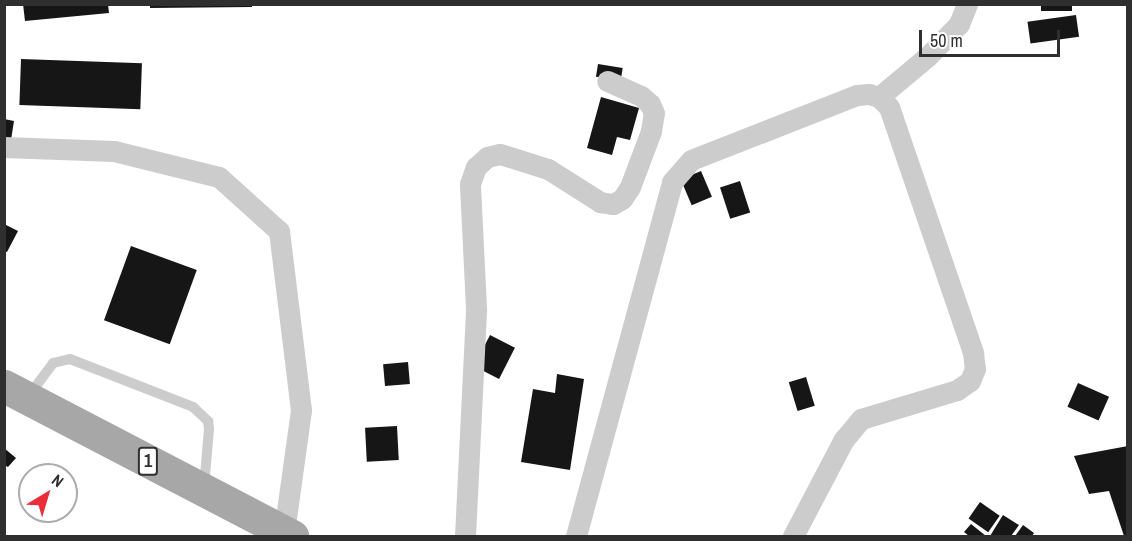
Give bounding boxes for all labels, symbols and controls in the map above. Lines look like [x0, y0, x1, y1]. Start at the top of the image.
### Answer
scale bar [922, 18, 1063, 56]
text: 50 m [930, 28, 963, 53]
road number: 1 [138, 446, 158, 476]
north arrow [18, 463, 78, 523]
text: N [47, 469, 68, 492]

